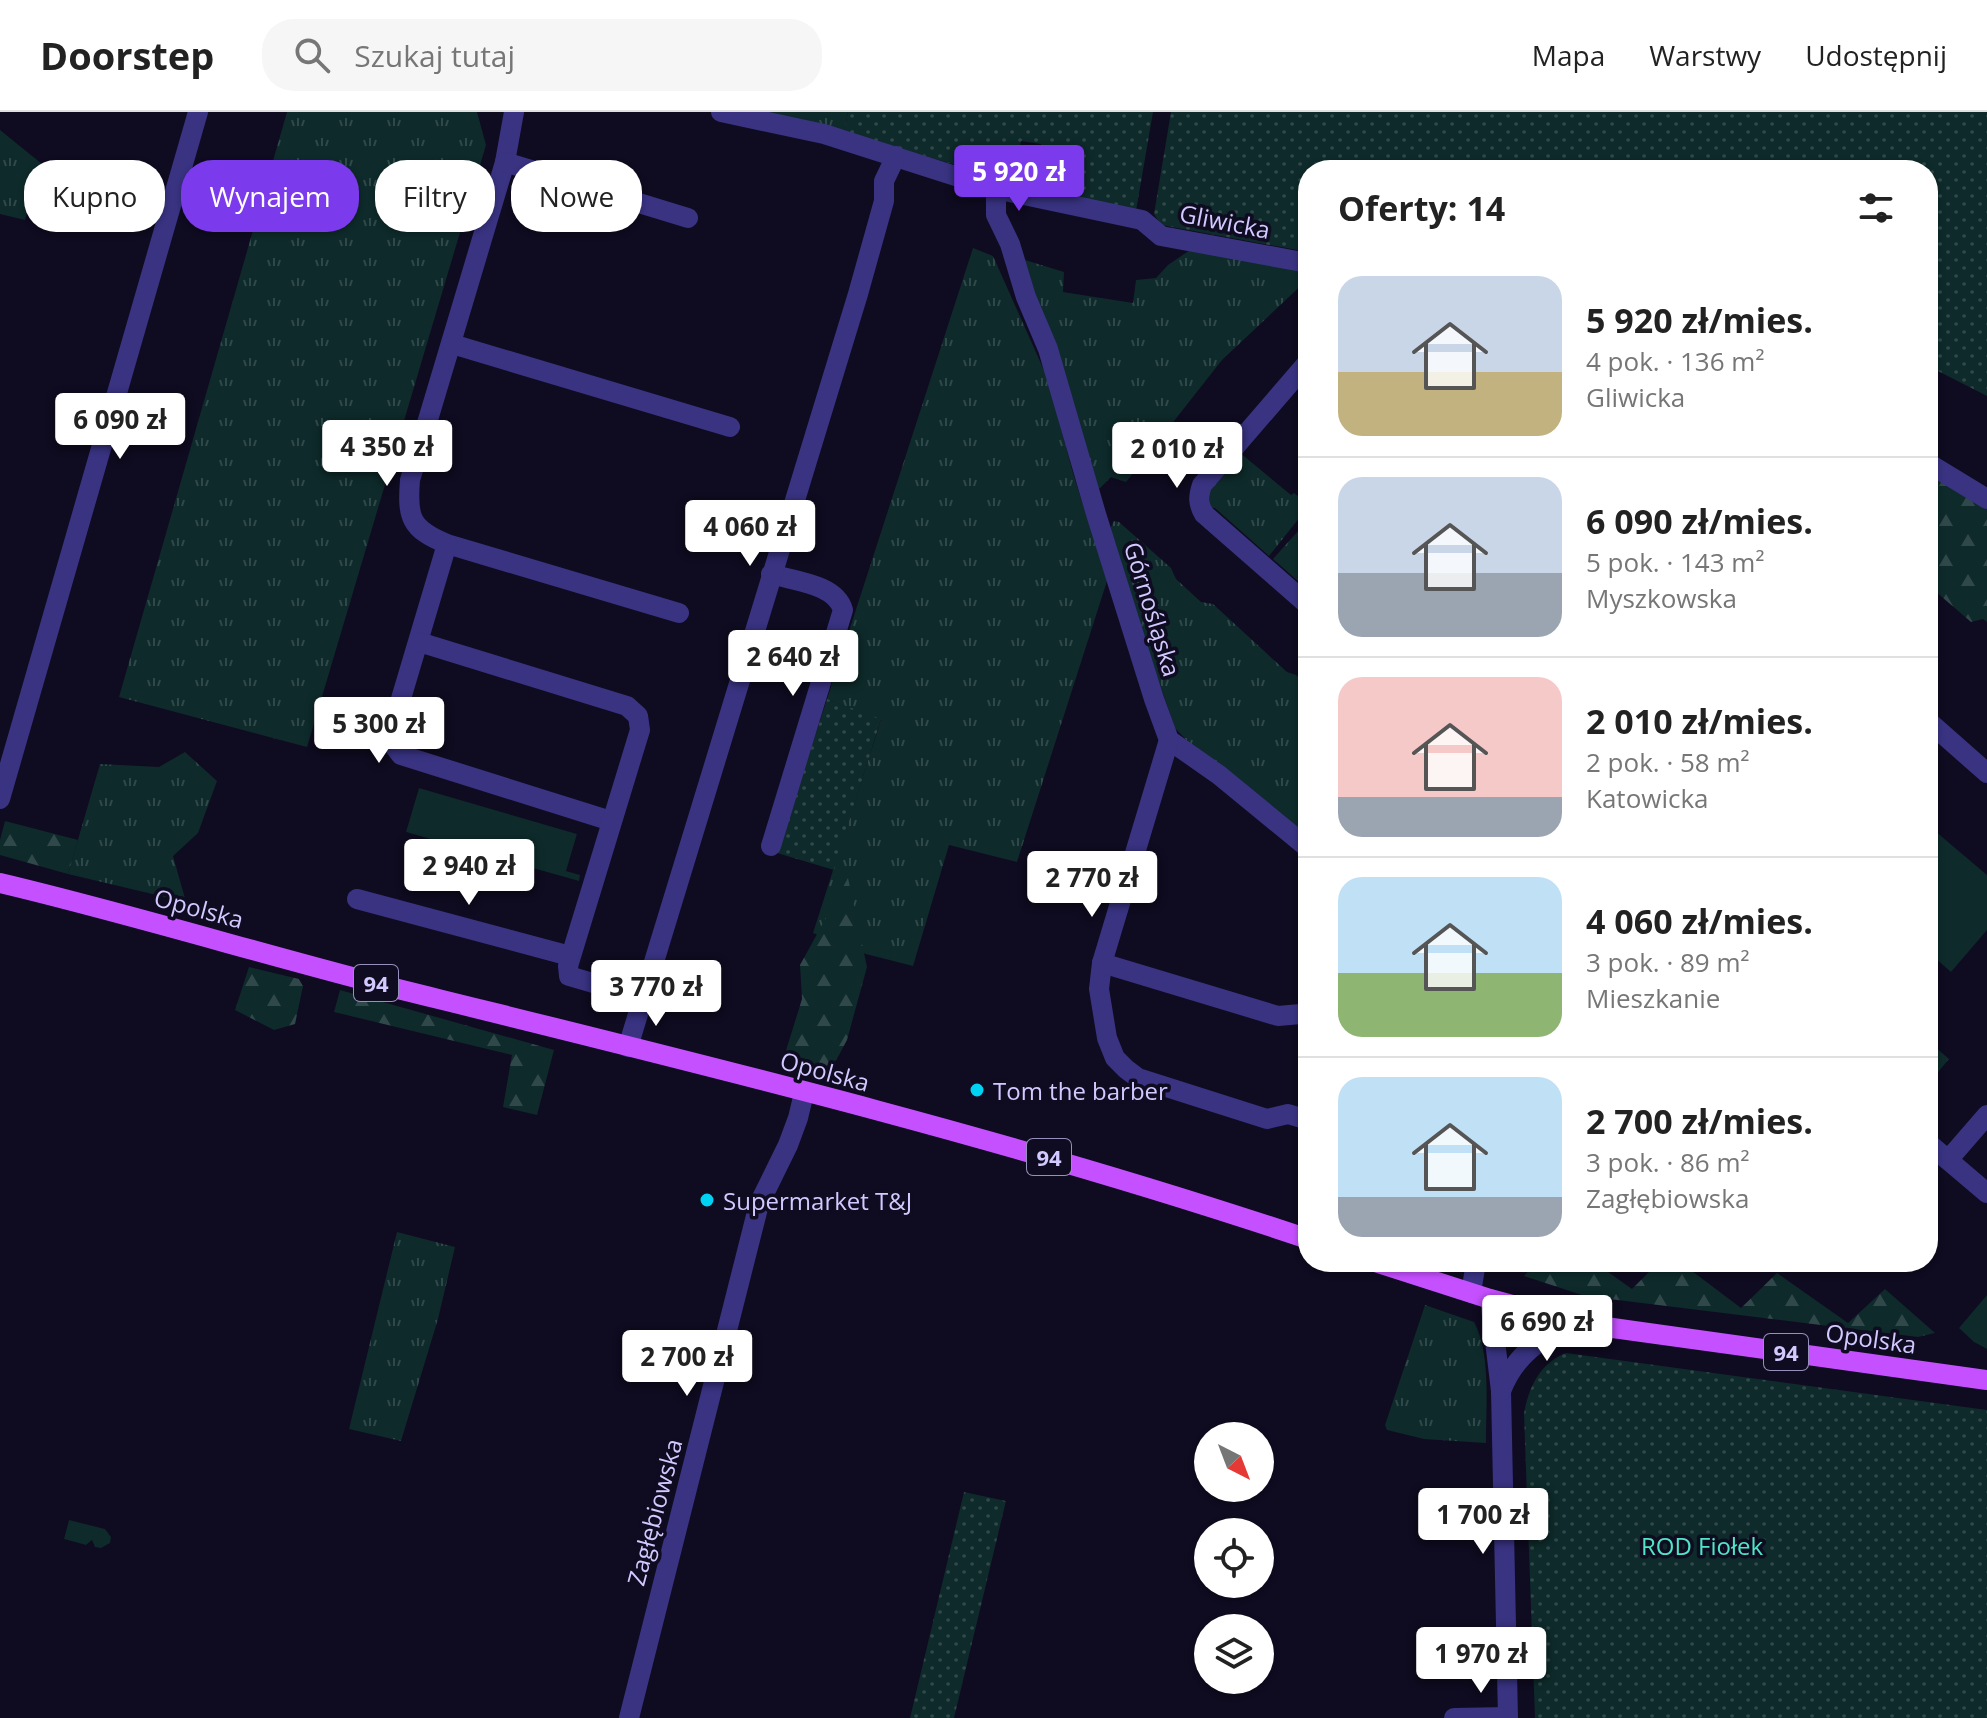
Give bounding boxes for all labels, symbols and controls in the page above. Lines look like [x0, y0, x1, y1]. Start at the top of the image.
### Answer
search box [262, 19, 822, 91]
text: Doorstep [40, 29, 214, 81]
icon: search [290, 33, 334, 77]
text: Szukaj tutaj [354, 35, 515, 76]
text: Mapa [1532, 36, 1605, 74]
text: Warstwy [1649, 36, 1761, 74]
text: Udostępnij [1805, 36, 1947, 74]
pin: 5 920 zł [936, 145, 1102, 213]
text: 5 920 zł [972, 153, 1066, 189]
chip: Kupno [24, 160, 165, 232]
chip: Wynajem [181, 160, 359, 232]
chip: Filtry [375, 160, 495, 232]
chip: Nowe [511, 160, 642, 232]
text: Oferty: 14 [1338, 185, 1505, 231]
icon: filters [1854, 186, 1898, 230]
street label: Gliwicka [1177, 196, 1273, 246]
text: 5 920 zł/mies. [1586, 297, 1813, 343]
icon: home [1402, 308, 1498, 404]
text: 4 pok. · 136 m² [1586, 343, 1764, 379]
text: Gliwicka [1586, 379, 1685, 415]
pin: 6 090 zł [37, 393, 203, 461]
text: 6 090 zł [73, 401, 167, 437]
pin: 4 350 zł [304, 420, 470, 488]
pin: 2 010 zł [1094, 422, 1260, 490]
text: 4 350 zł [340, 428, 434, 464]
text: 2 010 zł [1130, 430, 1224, 466]
text: 6 090 zł/mies. [1586, 498, 1813, 544]
pin: 4 060 zł [667, 500, 833, 568]
text: 4 060 zł [703, 508, 797, 544]
icon: home [1402, 509, 1498, 605]
street label: Górnośląska [1117, 538, 1189, 680]
text: 5 pok. · 143 m² [1586, 544, 1764, 580]
text: Myszkowska [1586, 580, 1737, 616]
pin: 2 640 zł [710, 630, 876, 698]
text: 2 640 zł [746, 638, 840, 674]
pin: 5 300 zł [296, 697, 462, 765]
text: 2 010 zł/mies. [1586, 698, 1813, 744]
text: 5 300 zł [332, 705, 426, 741]
icon: home [1402, 709, 1498, 805]
text: 2 pok. · 58 m² [1586, 744, 1750, 780]
text: Katowicka [1586, 780, 1709, 816]
pin: 2 940 zł [386, 839, 552, 907]
text: 2 940 zł [422, 847, 516, 883]
pin: 2 770 zł [1009, 851, 1175, 919]
text: 2 770 zł [1045, 859, 1139, 895]
street label: Opolska [151, 880, 247, 936]
text: 4 060 zł/mies. [1586, 898, 1813, 944]
icon: home [1402, 909, 1498, 1005]
text: 3 pok. · 89 m² [1586, 944, 1750, 980]
pin: 3 770 zł [573, 960, 739, 1028]
road number: 94 [354, 965, 398, 1001]
text: 3 770 zł [609, 968, 703, 1004]
text: Mieszkanie [1586, 980, 1720, 1016]
street label: Opolska [777, 1043, 873, 1099]
place label: Tom the barber [993, 1074, 1168, 1107]
marker: Tom the barber [968, 1081, 986, 1099]
text: 2 700 zł/mies. [1586, 1098, 1813, 1144]
icon: home [1402, 1109, 1498, 1205]
road number: 94 [1027, 1139, 1071, 1175]
text: 3 pok. · 86 m² [1586, 1144, 1750, 1180]
text: Zagłębiowska [1586, 1180, 1749, 1216]
place label: Supermarket T&J [723, 1184, 912, 1217]
marker: Supermarket T&J [698, 1191, 716, 1209]
pin: 6 690 zł [1464, 1295, 1630, 1363]
text: 6 690 zł [1500, 1303, 1594, 1339]
street label: Opolska [1824, 1315, 1918, 1361]
pin: 2 700 zł [604, 1330, 770, 1398]
road number: 94 [1764, 1334, 1808, 1370]
text: 2 700 zł [640, 1338, 734, 1374]
north arrow [1194, 1422, 1274, 1502]
map controls [1194, 1422, 1274, 1694]
street label: Zagłębiowska [619, 1435, 689, 1589]
pin: 1 700 zł [1400, 1488, 1566, 1556]
text: 1 700 zł [1436, 1496, 1530, 1532]
button: locate [1194, 1518, 1274, 1598]
park label: ROD Fiołek [1641, 1529, 1763, 1562]
button: layers [1194, 1614, 1274, 1694]
pin: 1 970 zł [1398, 1627, 1564, 1695]
text: 1 970 zł [1434, 1635, 1528, 1671]

